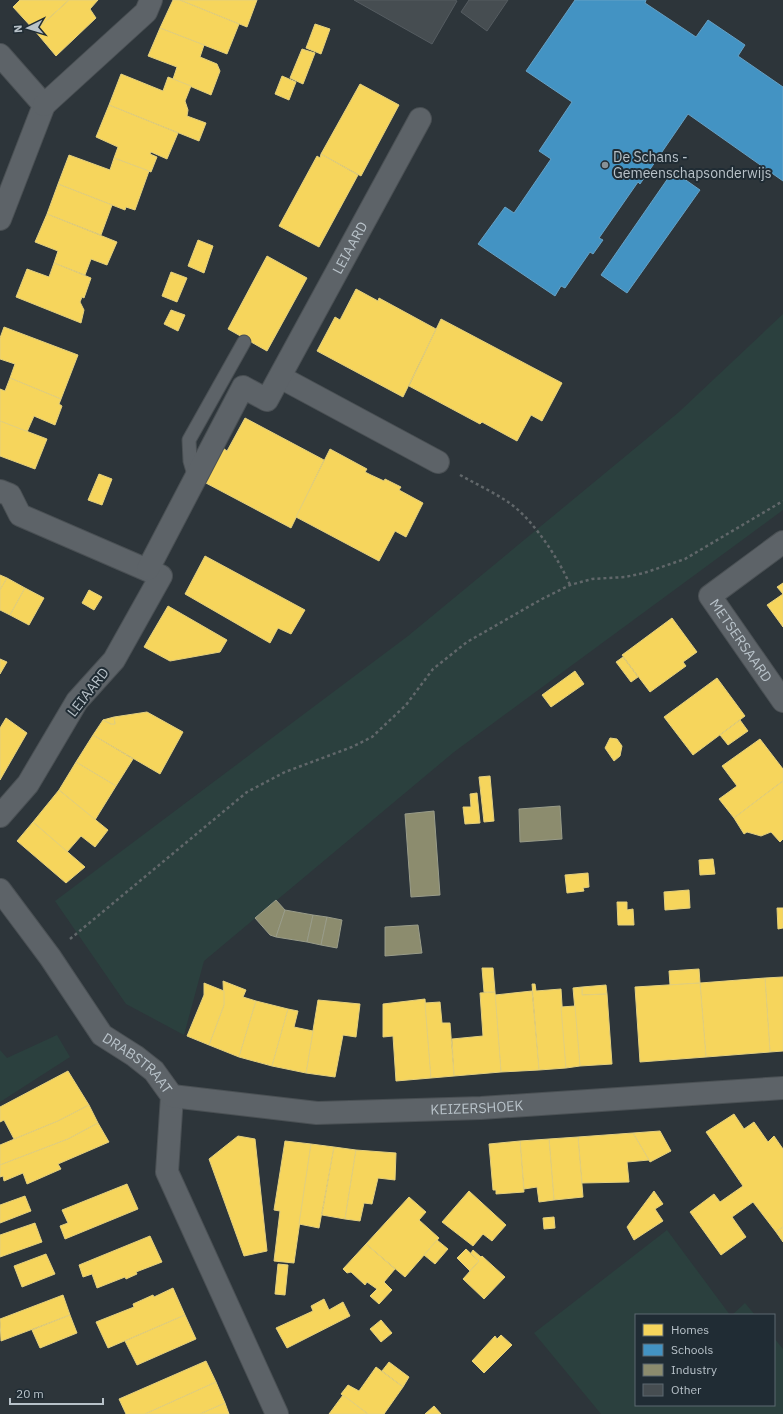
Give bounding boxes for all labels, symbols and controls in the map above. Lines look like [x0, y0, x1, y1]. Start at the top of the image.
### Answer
north arrow [8, 8, 48, 48]
text: N [11, 24, 25, 33]
place label: De Schans - Gemeenschapsonderwijs [613, 148, 772, 182]
marker: De Schans - Gemeenschapsonderwijs [600, 160, 610, 170]
street label: LEIAARD [328, 218, 372, 277]
street label: METSERSAARD [706, 595, 776, 686]
street label: LEIAARD [63, 664, 113, 720]
street label: DRABSTRAAT [99, 1029, 176, 1097]
street label: KEIZERSHOEK [430, 1096, 524, 1119]
legend [635, 1314, 775, 1406]
text: Homes [671, 1322, 709, 1337]
text: Schools [671, 1342, 714, 1357]
text: Industry [671, 1362, 717, 1377]
scale bar [10, 1380, 103, 1406]
text: Other [671, 1382, 702, 1397]
text: 20 m [16, 1386, 44, 1401]

